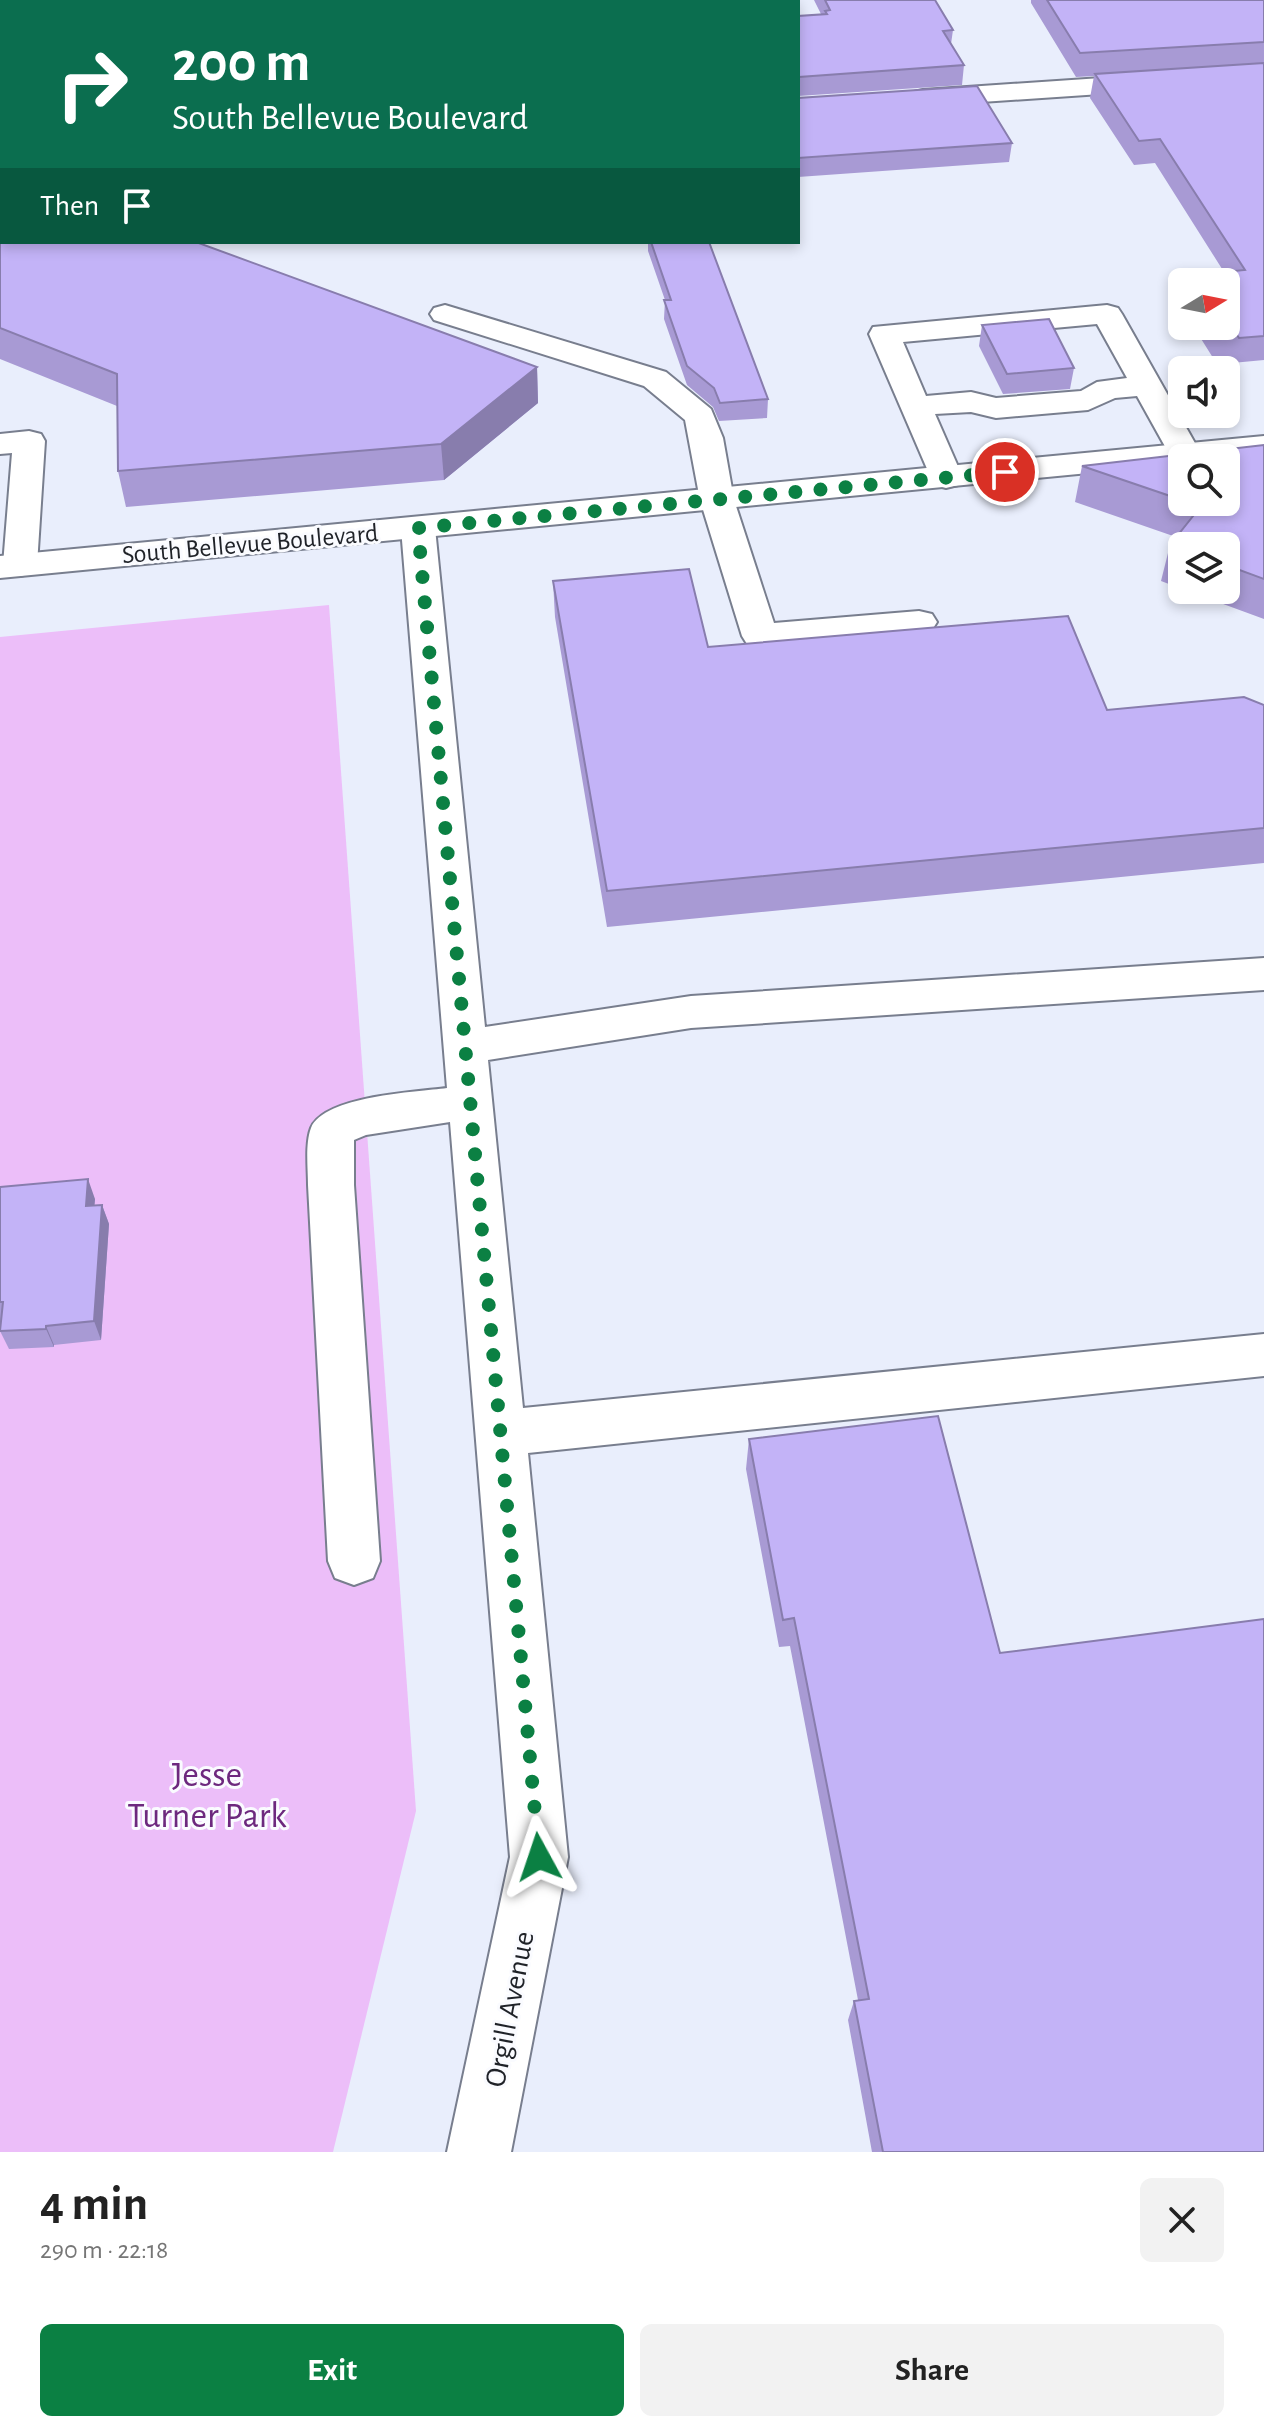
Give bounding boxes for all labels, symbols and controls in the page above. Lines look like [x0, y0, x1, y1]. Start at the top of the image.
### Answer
icon: right [40, 32, 144, 136]
text: 200 m [172, 35, 310, 91]
text: South Bellevue Boulevard [172, 100, 528, 136]
icon: arrive [115, 184, 159, 228]
text: Then [40, 191, 99, 221]
north arrow [1168, 268, 1240, 340]
map controls [1168, 268, 1240, 604]
button: sound [1168, 356, 1240, 428]
pin [971, 438, 1039, 506]
button: search [1168, 444, 1240, 516]
icon: arrive [983, 450, 1027, 494]
street label: South Bellevue Boulevard [121, 520, 379, 568]
button: layers [1168, 532, 1240, 604]
park label: Jesse Turner Park [127, 1757, 287, 1834]
position arrow [497, 1815, 581, 1899]
street label: Orgill Avenue [480, 1929, 540, 2090]
button: close [1140, 2178, 1224, 2262]
text: 4 min [40, 2181, 148, 2229]
text: 290 m · 22:18 [40, 2237, 168, 2263]
button: Exit [40, 2324, 624, 2416]
button: Share [640, 2324, 1224, 2416]

